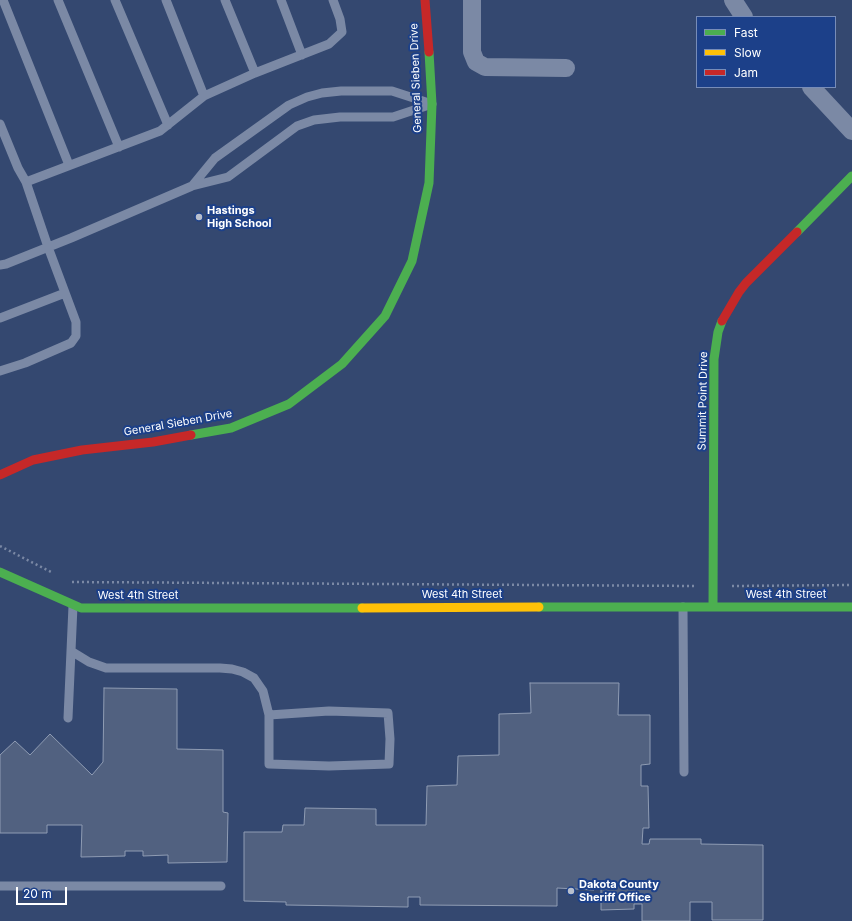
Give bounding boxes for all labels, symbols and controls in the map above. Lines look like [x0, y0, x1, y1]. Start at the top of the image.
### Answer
legend [696, 16, 836, 88]
street label: General Sieben Drive [407, 23, 425, 133]
text: Fast [734, 25, 758, 40]
text: Slow [734, 45, 761, 60]
text: Jam [734, 65, 758, 80]
place label: Hastings High School [207, 204, 272, 230]
marker: Hastings High School [194, 212, 204, 222]
street label: Summit Point Drive [696, 351, 710, 451]
street label: General Sieben Drive [123, 407, 233, 439]
street label: West 4th Street [422, 588, 502, 602]
street label: West 4th Street [746, 588, 826, 602]
street label: West 4th Street [98, 589, 178, 603]
place label: Dakota County Sheriff Office [579, 878, 659, 904]
scale bar [18, 879, 69, 905]
text: 20 m [23, 886, 52, 901]
marker: Dakota County Sheriff Office [566, 886, 576, 896]

